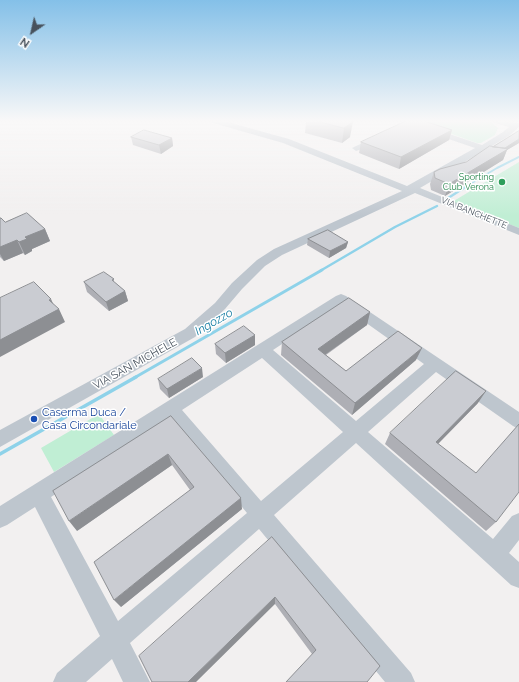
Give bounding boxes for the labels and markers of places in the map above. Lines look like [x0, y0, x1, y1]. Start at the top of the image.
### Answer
place label: Sporting Club Verona [443, 172, 494, 193]
marker: Sporting Club Verona [497, 177, 507, 187]
place label: Caserma Duca / Casa Circondariale [42, 406, 137, 432]
marker: Caserma Duca / Casa Circondariale [29, 414, 39, 424]

